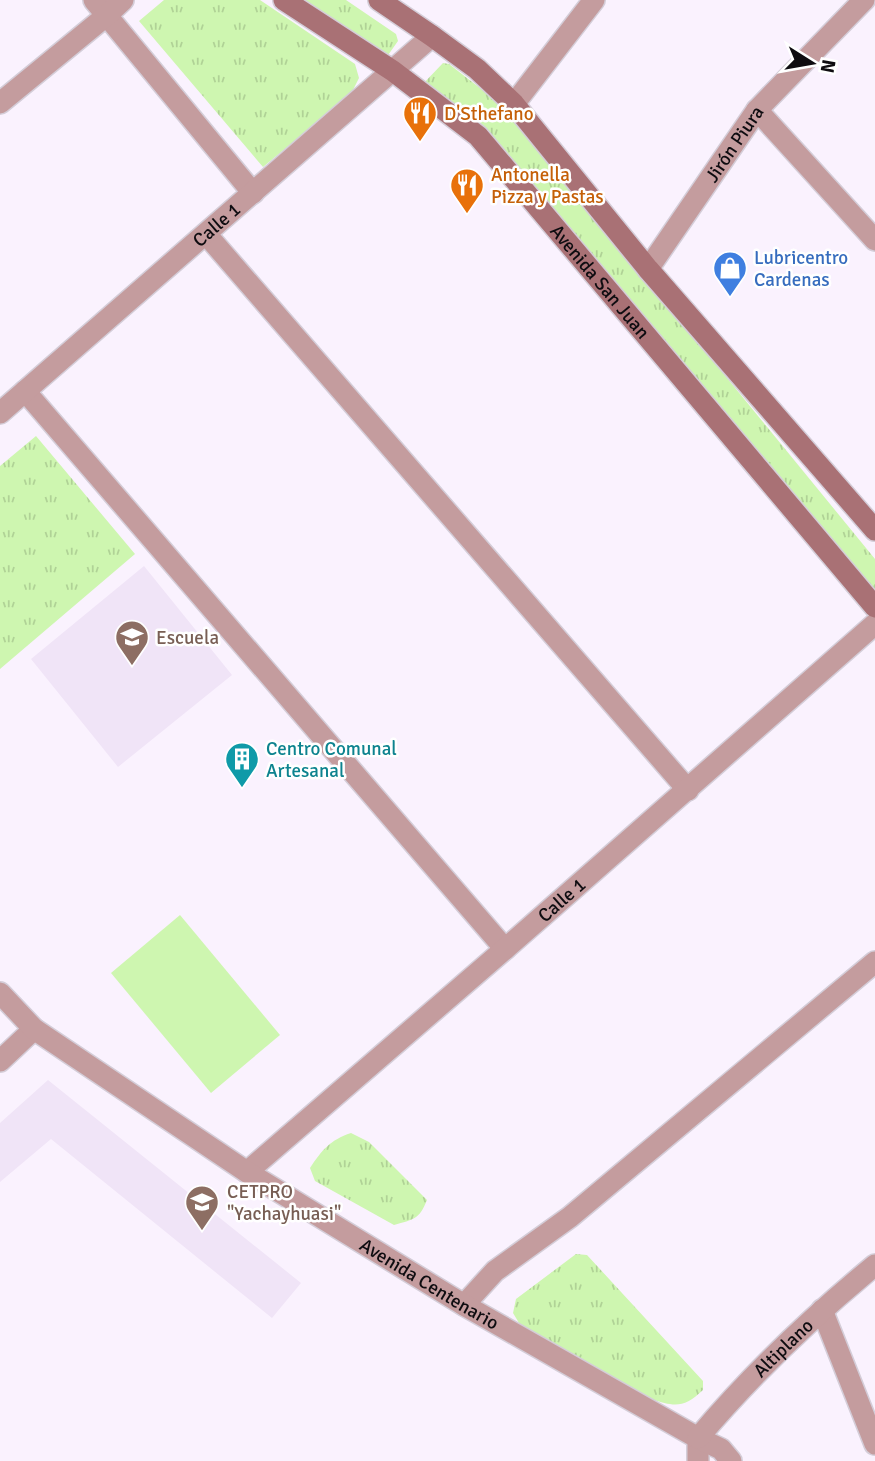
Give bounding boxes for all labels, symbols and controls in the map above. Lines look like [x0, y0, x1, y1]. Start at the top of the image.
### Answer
north arrow [777, 28, 847, 98]
text: N [815, 57, 841, 75]
restaurant icon: D'Sthefano [401, 94, 439, 143]
street label: Jirón Piura [700, 101, 769, 187]
place label: D'Sthefano [444, 102, 534, 126]
place label: Antonella Pizza y Pastas [491, 163, 604, 209]
restaurant icon: Antonella Pizza y Pastas [448, 166, 486, 215]
street label: Calle 1 [188, 198, 246, 252]
street label: Avenida San Juan [545, 220, 655, 344]
place label: Lubricentro Cardenas [754, 246, 848, 292]
shop icon: Lubricentro Cardenas [711, 249, 749, 298]
school or university icon: Escuela [113, 618, 151, 667]
place label: Escuela [156, 626, 219, 650]
place label: Centro Comunal Artesanal [266, 737, 397, 783]
building icon: Centro Comunal Artesanal [223, 740, 261, 789]
street label: Calle 1 [533, 873, 591, 928]
place label: CETPRO "Yachayhuasi" [227, 1180, 341, 1226]
school or university icon: CETPRO "Yachayhuasi" [183, 1183, 221, 1232]
street label: Avenida Centenario [355, 1233, 503, 1335]
street label: Altiplano [749, 1314, 819, 1383]

